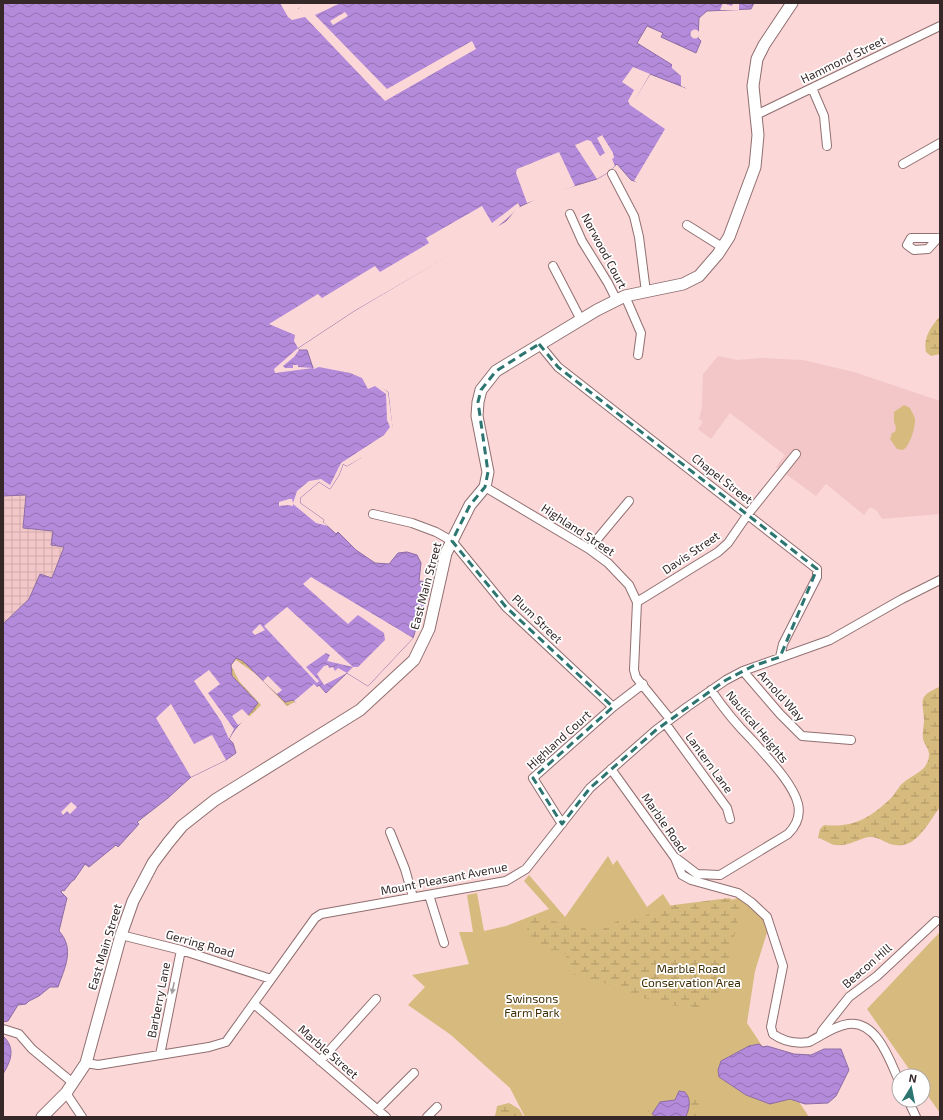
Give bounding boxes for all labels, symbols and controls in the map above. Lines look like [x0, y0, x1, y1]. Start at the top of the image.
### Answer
street label: Hammond Street [798, 32, 887, 86]
street label: Norwood Court [579, 211, 631, 291]
street label: Chapel Street [690, 450, 756, 506]
street label: Highland Street [539, 500, 618, 558]
street label: Davis Street [659, 528, 722, 576]
street label: East Main Street [407, 540, 444, 631]
street label: Plum Street [510, 591, 566, 646]
street label: Arnold Way [755, 667, 809, 724]
street label: Nautical Heights [724, 688, 792, 765]
street label: Highland Court [523, 707, 594, 772]
street label: Lantern Lane [683, 729, 736, 795]
street label: Marble Road [639, 790, 690, 855]
street label: Mount Pleasant Avenue [379, 859, 508, 897]
street label: East Main Street [84, 901, 124, 992]
street label: Gerring Road [164, 927, 236, 959]
street label: Beacon Hill [839, 940, 894, 990]
street label: Barberry Lane [144, 961, 172, 1039]
park label: Marble Road Conservation Area [641, 961, 741, 989]
one-way arrow [170, 982, 176, 994]
park label: Swinsons Farm Park [504, 991, 560, 1019]
street label: Marble Street [296, 1021, 362, 1081]
north arrow [891, 1068, 931, 1108]
text: N [908, 1071, 918, 1085]

